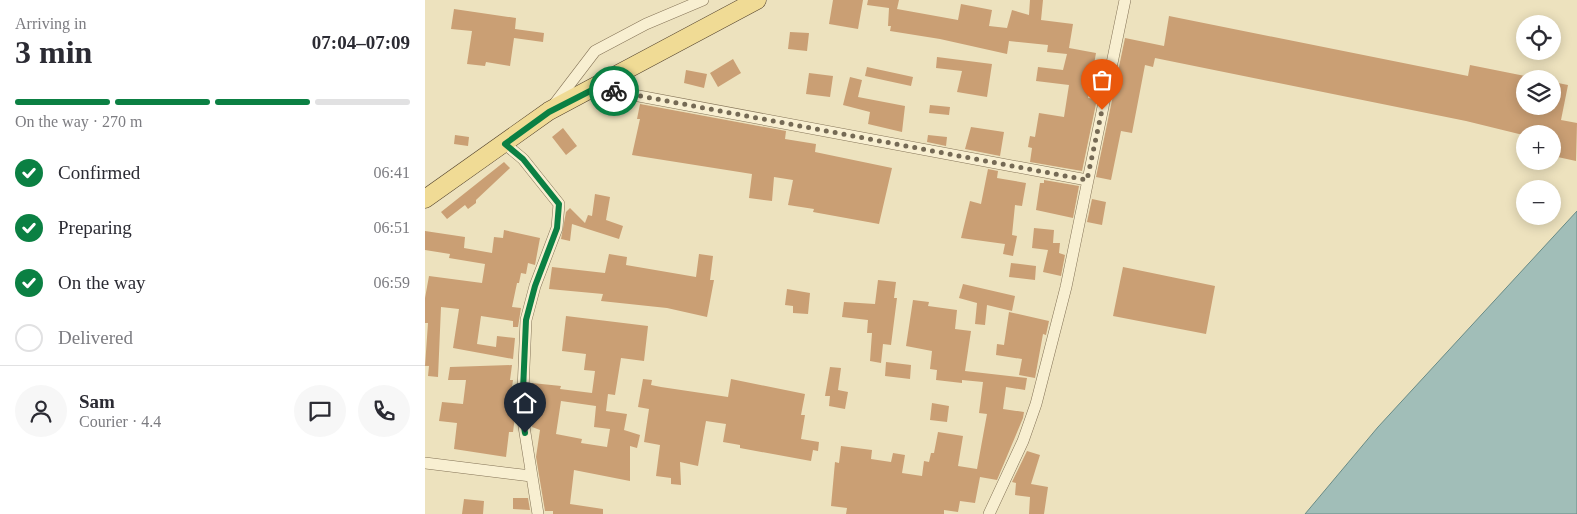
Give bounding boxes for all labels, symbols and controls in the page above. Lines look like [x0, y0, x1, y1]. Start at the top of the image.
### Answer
text: Arriving in [15, 15, 87, 32]
map controls [1516, 15, 1561, 225]
button: locate [1516, 15, 1561, 60]
text: 07:04–07:09 [312, 32, 410, 53]
text: 3 min [15, 34, 92, 70]
pin [1081, 59, 1123, 110]
courier [589, 66, 639, 116]
icon: bag [1088, 66, 1116, 94]
button: layers [1516, 70, 1561, 115]
icon: bike [600, 77, 628, 105]
text: On the way · 270 m [15, 113, 143, 130]
button: + [1516, 125, 1561, 170]
icon: check [15, 159, 43, 187]
text: Confirmed [58, 162, 140, 183]
text: 06:41 [374, 164, 410, 181]
button: − [1516, 180, 1561, 225]
icon: check [15, 214, 43, 242]
text: Preparing [58, 217, 132, 238]
text: 06:51 [374, 219, 410, 236]
icon: check [15, 269, 43, 297]
text: On the way [58, 272, 146, 293]
text: 06:59 [374, 274, 410, 291]
text: Delivered [58, 327, 133, 348]
pin [504, 382, 546, 433]
button: person [15, 385, 67, 437]
button: chat [294, 385, 346, 437]
button: phone [358, 385, 410, 437]
icon: home [511, 389, 539, 417]
text: Sam [79, 391, 115, 412]
text: Courier · 4.4 [79, 413, 161, 430]

